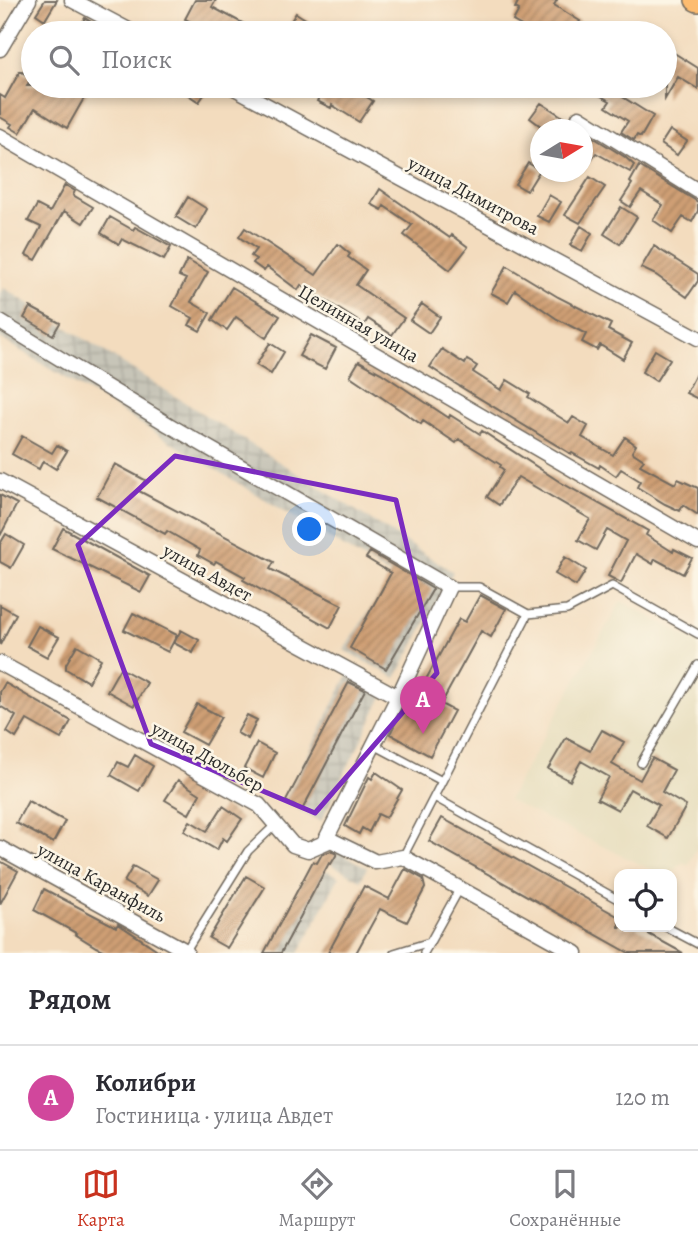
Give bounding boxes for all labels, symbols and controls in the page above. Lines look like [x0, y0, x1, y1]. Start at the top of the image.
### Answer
search box [21, 21, 677, 98]
icon: search [45, 41, 83, 79]
text: Поиск [101, 42, 172, 77]
north arrow [530, 119, 593, 182]
street label: улица Димитрова [402, 150, 544, 242]
street label: Целинная улица [294, 279, 424, 369]
your location [292, 512, 326, 546]
street label: улица Авдет [157, 537, 257, 608]
pin: A [400, 676, 446, 734]
street label: улица Дюльбер [146, 715, 268, 798]
street label: улица Каранфиль [32, 836, 170, 929]
map controls [614, 869, 677, 932]
button: locate [614, 869, 677, 932]
text: Рядом [28, 979, 111, 1019]
text: Колибри [95, 1065, 196, 1100]
text: A [44, 1082, 58, 1113]
text: 120 m [615, 1082, 670, 1113]
text: Гостиница · улица Авдет [95, 1100, 333, 1131]
tab: Карта [77, 1165, 125, 1233]
tab: Маршрут [278, 1165, 355, 1233]
tab: Сохранённые [509, 1165, 621, 1233]

